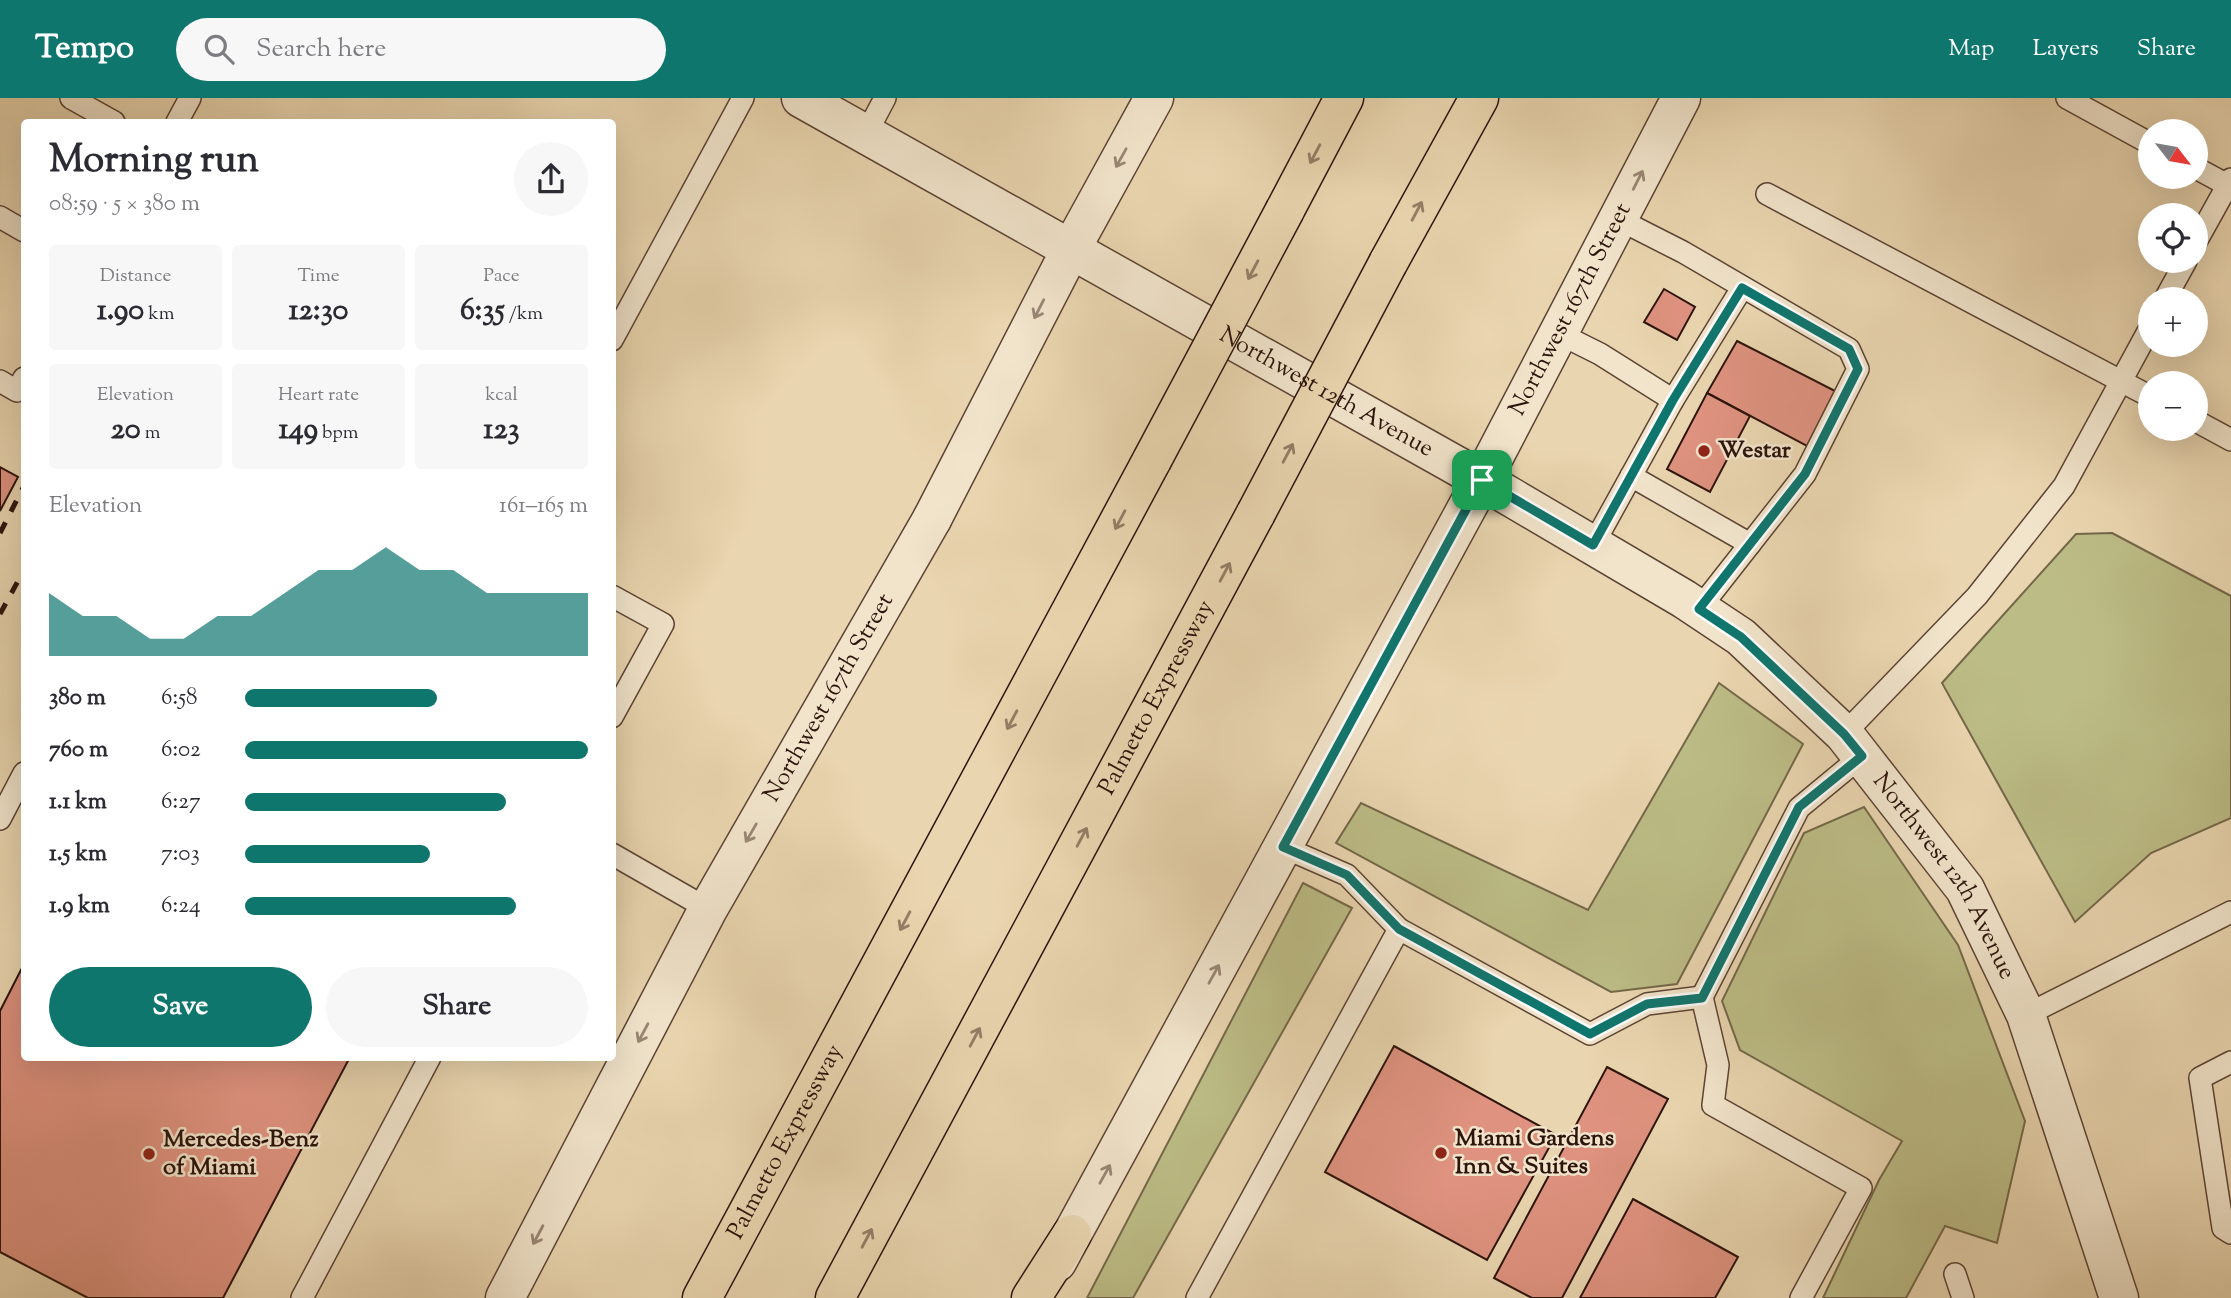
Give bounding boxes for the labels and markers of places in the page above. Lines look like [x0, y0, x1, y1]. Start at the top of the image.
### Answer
place label: Westar [1718, 434, 1792, 468]
marker: Westar [1696, 443, 1712, 459]
pin [1452, 450, 1512, 510]
place label: Miami Gardens Inn & Suites [1455, 1122, 1614, 1184]
place label: Mercedes-Benz of Miami [163, 1123, 319, 1185]
marker: Miami Gardens Inn & Suites [1433, 1145, 1449, 1161]
marker: Mercedes-Benz of Miami [141, 1146, 157, 1162]

